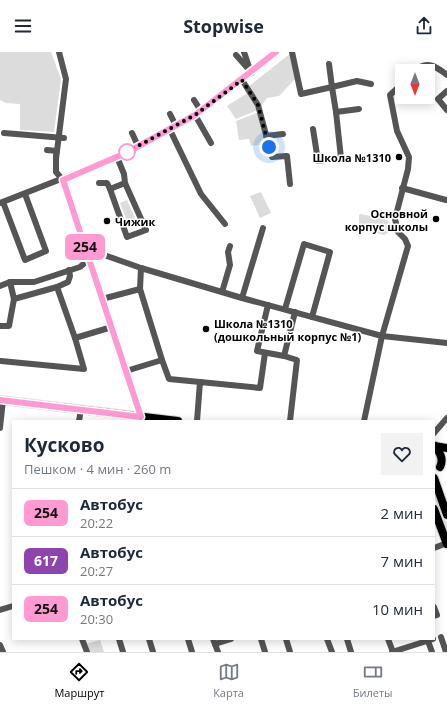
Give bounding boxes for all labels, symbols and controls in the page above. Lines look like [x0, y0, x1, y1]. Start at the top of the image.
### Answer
text: Stopwise [183, 14, 264, 38]
icon: menu [12, 15, 34, 37]
icon: share [413, 15, 435, 37]
north arrow [395, 64, 435, 104]
map controls [395, 64, 435, 104]
your location [259, 137, 279, 157]
unlabelled marker [118, 143, 136, 161]
place label: Школа №1310 [312, 150, 391, 165]
marker: Школа №1310 [394, 152, 404, 162]
place label: Основной корпус школы [345, 206, 428, 234]
place label: Чижик [115, 214, 155, 229]
marker: Основной корпус школы [431, 214, 441, 224]
marker: Чижик [102, 216, 112, 226]
line badge: 254 [62, 234, 108, 260]
text: 254 [73, 237, 97, 256]
place label: Школа №1310 (дошкольный корпус №1) [214, 316, 362, 344]
marker: Школа №1310 (дошкольный корпус №1) [201, 324, 211, 334]
text: Кусково [24, 432, 105, 458]
button: heart [381, 433, 423, 475]
text: Пешком · 4 мин · 260 m [24, 460, 171, 478]
text: Автобус [80, 494, 143, 514]
text: 254 [34, 503, 58, 522]
text: 2 мин [380, 503, 423, 523]
text: 20:22 [80, 514, 113, 532]
text: Автобус [80, 542, 143, 562]
text: 617 [34, 551, 58, 570]
text: 7 мин [380, 551, 423, 571]
text: 20:27 [80, 562, 113, 580]
text: Автобус [80, 590, 143, 610]
text: 254 [34, 599, 58, 618]
text: 10 мин [372, 599, 423, 619]
text: 20:30 [80, 610, 113, 628]
tab: Маршрут [54, 661, 104, 700]
tab: Карта [213, 661, 244, 700]
tab: Билеты [353, 661, 393, 700]

